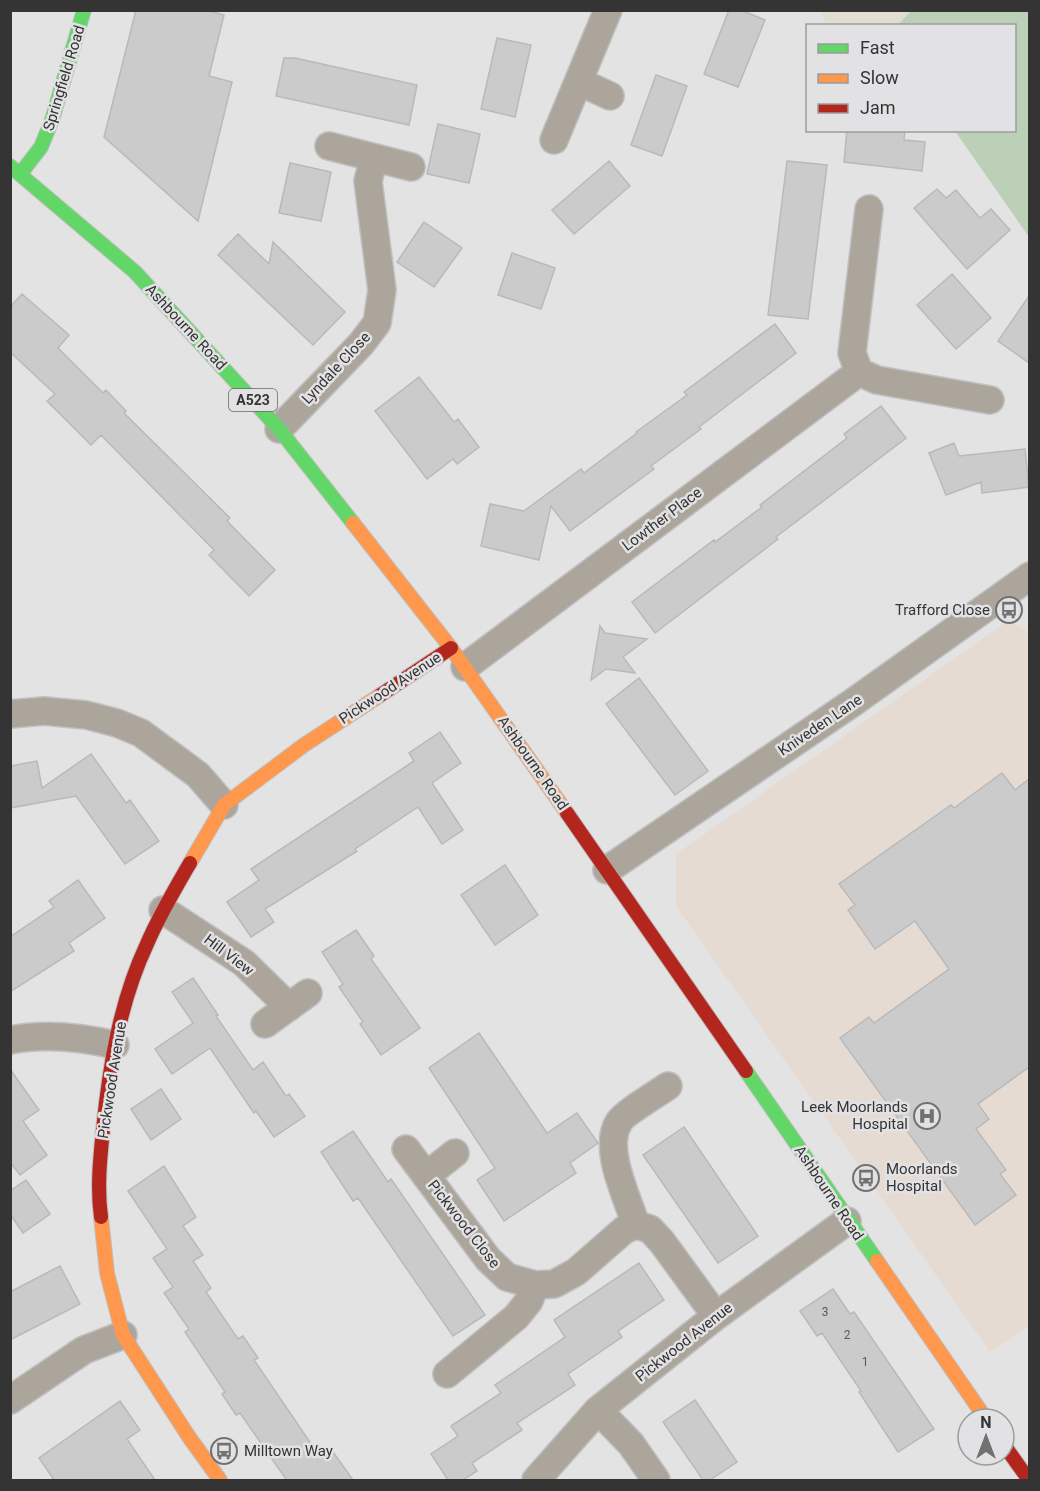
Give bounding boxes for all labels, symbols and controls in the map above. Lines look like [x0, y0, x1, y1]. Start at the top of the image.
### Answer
street label: Springfield Road [39, 23, 89, 133]
legend [806, 24, 1016, 132]
text: Fast [860, 37, 895, 58]
text: Slow [860, 67, 899, 88]
text: Jam [860, 97, 896, 118]
street label: Ashbourne Road [142, 280, 230, 374]
street label: Lyndale Close [298, 328, 374, 408]
road number: A523 [229, 389, 277, 411]
street label: Lowther Place [619, 483, 705, 555]
bus stop icon: Trafford Close [994, 595, 1024, 625]
place label: Trafford Close [895, 601, 990, 619]
street label: Pickwood Avenue [336, 648, 444, 728]
street label: Kniveden Lane [775, 690, 865, 760]
street label: Ashbourne Road [494, 713, 572, 813]
street label: Hill View [201, 930, 257, 980]
street label: Pickwood Avenue [94, 1020, 130, 1140]
place label: Leek Moorlands Hospital [801, 1098, 908, 1133]
hospital icon: Leek Moorlands Hospital [912, 1101, 942, 1131]
street label: Ashbourne Road [791, 1142, 867, 1244]
place label: Moorlands Hospital [886, 1160, 958, 1195]
bus stop icon: Moorlands Hospital [851, 1163, 881, 1193]
street label: Pickwood Close [424, 1176, 504, 1272]
street label: Pickwood Avenue [632, 1299, 736, 1385]
house number: 3 [822, 1305, 828, 1319]
house number: 2 [844, 1328, 851, 1342]
house number: 1 [862, 1355, 868, 1369]
north arrow [956, 1407, 1016, 1467]
text: N [980, 1413, 992, 1432]
bus stop icon: Milltown Way [209, 1436, 239, 1466]
place label: Milltown Way [244, 1442, 333, 1460]

